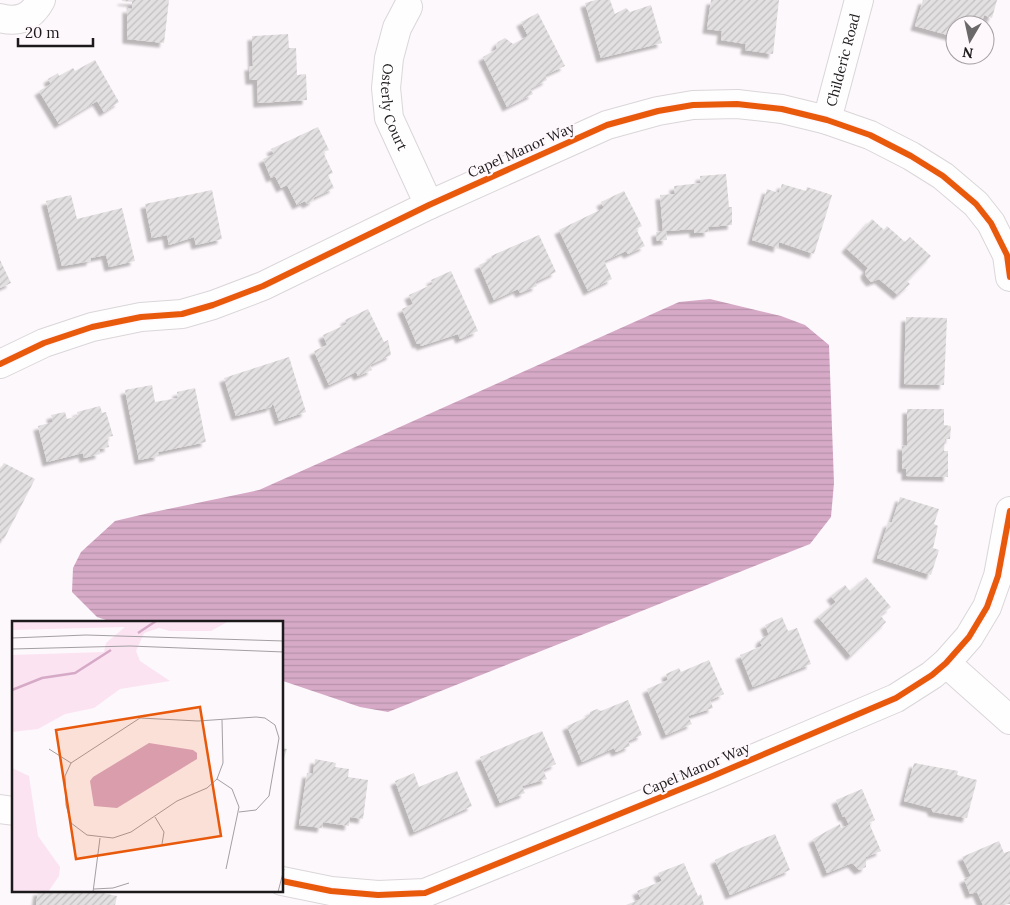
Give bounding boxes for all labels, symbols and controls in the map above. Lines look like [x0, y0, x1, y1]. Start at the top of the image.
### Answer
street label: Childeric Road [822, 12, 864, 109]
scale bar [18, 15, 92, 47]
north arrow [945, 15, 995, 65]
text: 20 m [25, 23, 60, 42]
text: N [961, 43, 975, 63]
street label: Osterly Court [377, 63, 412, 154]
street label: Capel Manor Way [465, 118, 578, 182]
inset map [12, 621, 284, 892]
street label: Capel Manor Way [640, 738, 753, 800]

